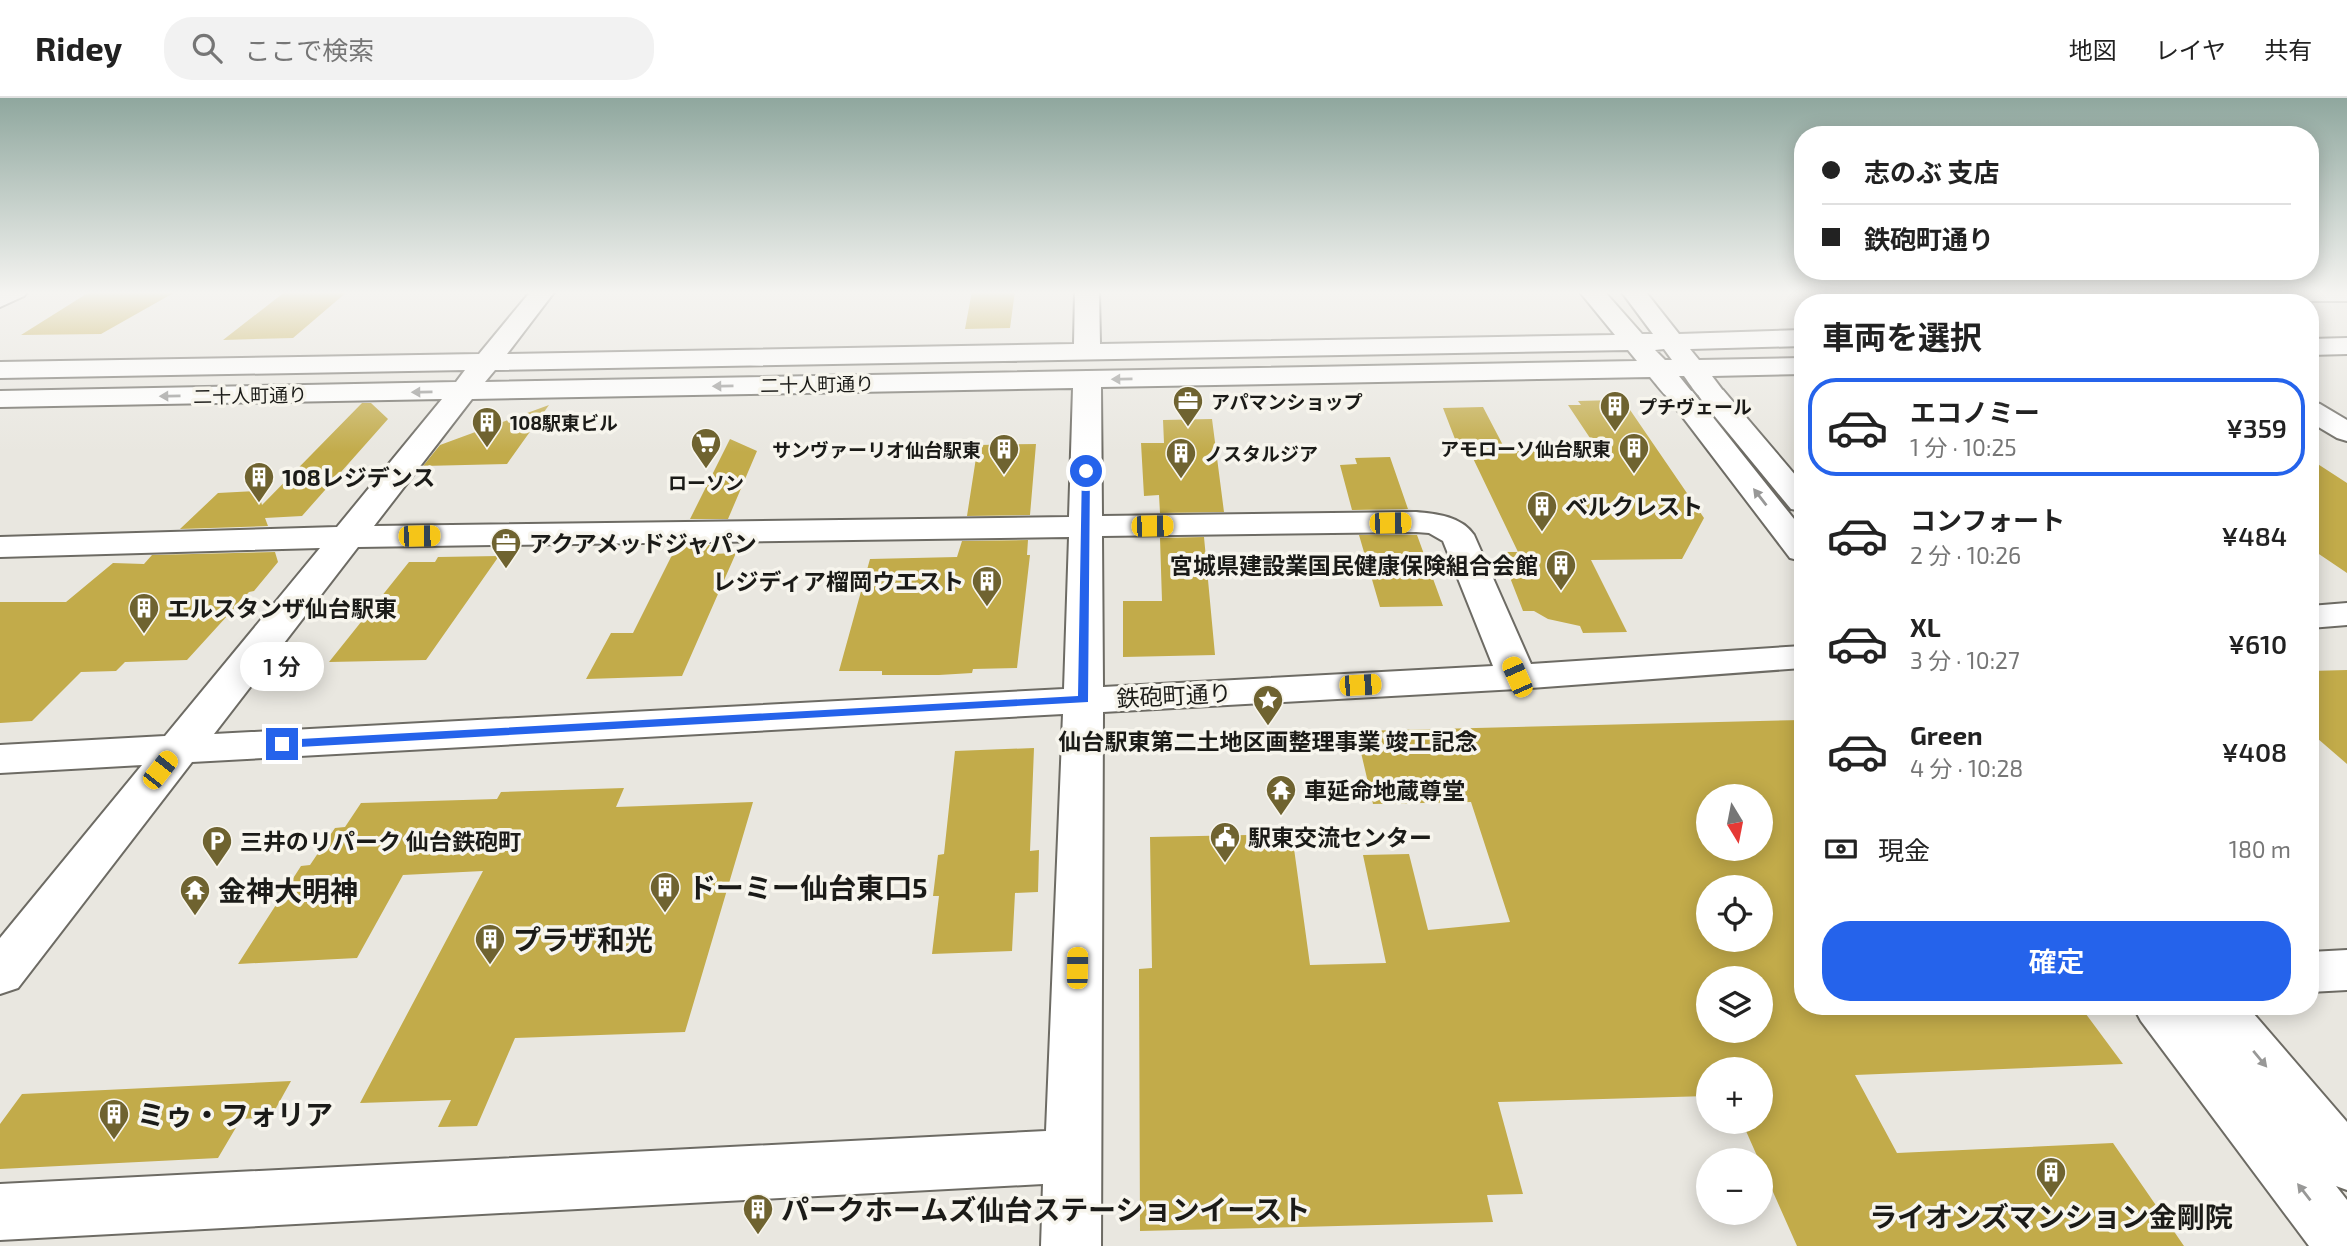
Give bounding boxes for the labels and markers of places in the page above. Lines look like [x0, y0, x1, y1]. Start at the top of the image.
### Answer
office icon: アパマンショップ [1171, 384, 1205, 428]
building icon: プチヴェール [1598, 389, 1632, 433]
place label: アパマンショップ [1211, 390, 1363, 413]
place label: プチヴェール [1638, 395, 1752, 418]
building icon: 108駅東ビル [470, 405, 504, 449]
place label: 108駅東ビル [510, 411, 618, 434]
supermarket icon: ローソン [689, 426, 723, 470]
building icon: アモローソ仙台駅東 [1617, 431, 1651, 475]
building icon: サンヴァーリオ仙台駅東 [987, 432, 1021, 476]
building icon: ノスタルジア [1164, 436, 1198, 480]
place label: アモローソ仙台駅東 [1440, 437, 1611, 460]
place label: サンヴァーリオ仙台駅東 [772, 438, 981, 461]
place label: ノスタルジア [1204, 442, 1318, 465]
building icon: 108レジデンス [242, 460, 276, 504]
place label: 108レジデンス [282, 463, 435, 491]
place label: ローソン [668, 471, 744, 494]
building icon: ベルクレスト [1525, 489, 1559, 533]
place label: ベルクレスト [1565, 492, 1703, 520]
office icon: アクアメッドジャパン [489, 526, 523, 570]
place label: アクアメッドジャパン [529, 529, 757, 557]
building icon: 宮城県建設業国民健康保険組合会館 [1544, 548, 1578, 592]
place label: 宮城県建設業国民健康保険組合会館 [1170, 551, 1538, 579]
building icon: レジディア榴岡ウエスト [970, 564, 1004, 608]
place label: レジディア榴岡ウエスト [713, 567, 964, 595]
building icon: エルスタンザ仙台駅東 [127, 591, 161, 635]
place label: エルスタンザ仙台駅東 [167, 594, 397, 622]
place icon: 仙台駅東第二土地区画整理事業 竣工記念 [1251, 683, 1285, 727]
place label: 仙台駅東第二土地区画整理事業 竣工記念 [1059, 727, 1477, 755]
temple icon: 車延命地蔵尊堂 [1264, 773, 1298, 817]
place label: 車延命地蔵尊堂 [1304, 776, 1465, 804]
public building icon: 駅東交流センター [1208, 820, 1242, 864]
place label: 駅東交流センター [1248, 823, 1432, 851]
parking icon: 三井のリパーク 仙台鉄砲町 [200, 824, 234, 868]
place label: 三井のリパーク 仙台鉄砲町 [240, 827, 521, 855]
building icon: ドーミー仙台東口5 [648, 870, 682, 914]
place label: ドーミー仙台東口5 [688, 870, 927, 904]
temple icon: 金神大明神 [178, 873, 212, 917]
place label: 金神大明神 [218, 873, 358, 907]
building icon: プラザ和光 [473, 922, 507, 966]
place label: プラザ和光 [513, 922, 653, 956]
building icon: ミゥ・フォリア [97, 1097, 131, 1141]
place label: ミゥ・フォリア [137, 1097, 333, 1131]
building icon: ライオンズマンション金剛院 [2034, 1155, 2068, 1199]
building icon: パークホームズ仙台ステーションイースト [741, 1192, 775, 1236]
place label: パークホームズ仙台ステーションイースト [781, 1192, 1310, 1226]
place label: ライオンズマンション金剛院 [1869, 1199, 2233, 1233]

